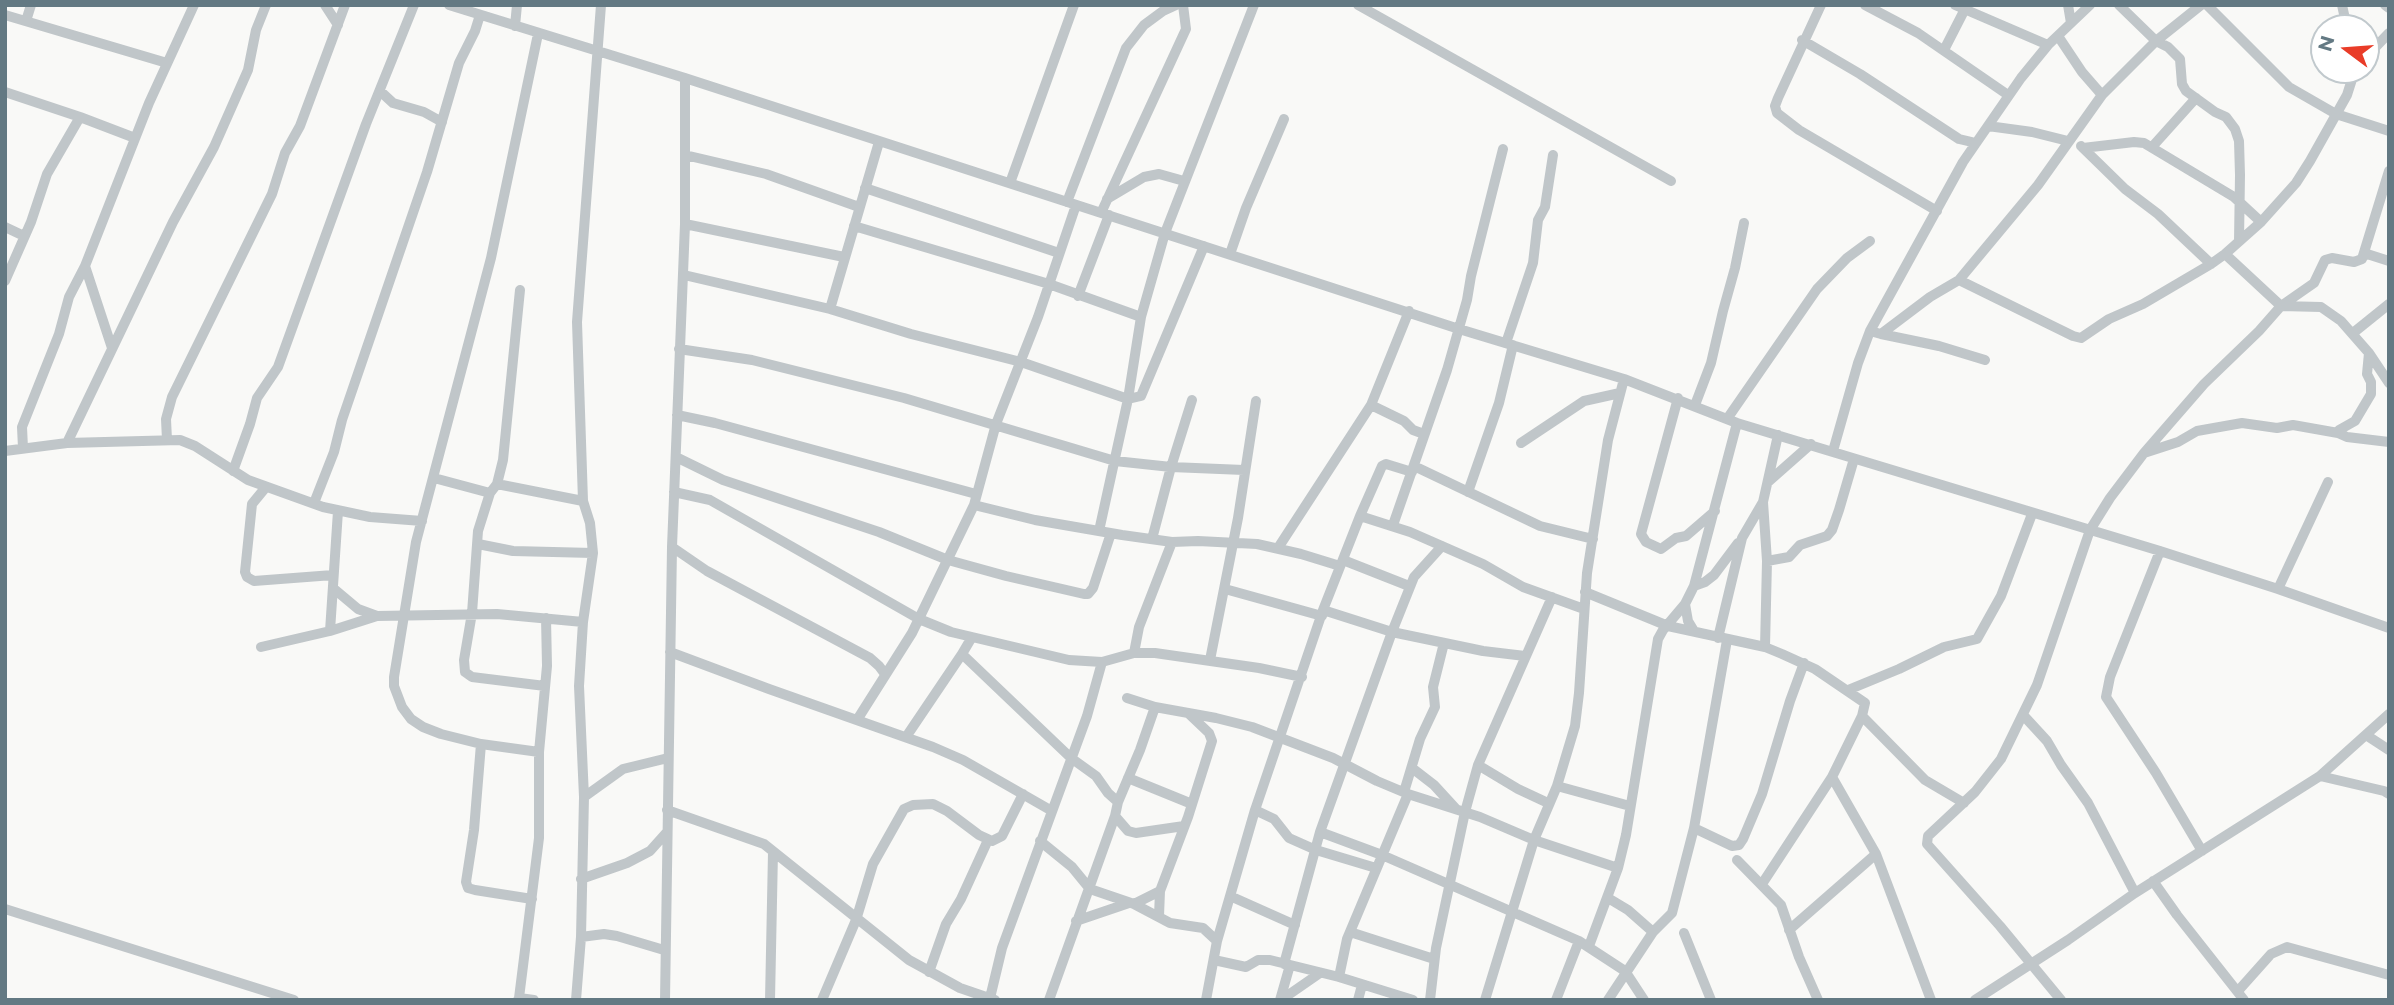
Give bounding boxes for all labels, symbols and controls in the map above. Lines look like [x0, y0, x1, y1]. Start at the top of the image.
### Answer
north arrow [2310, 14, 2380, 84]
text: N [2313, 33, 2339, 54]

